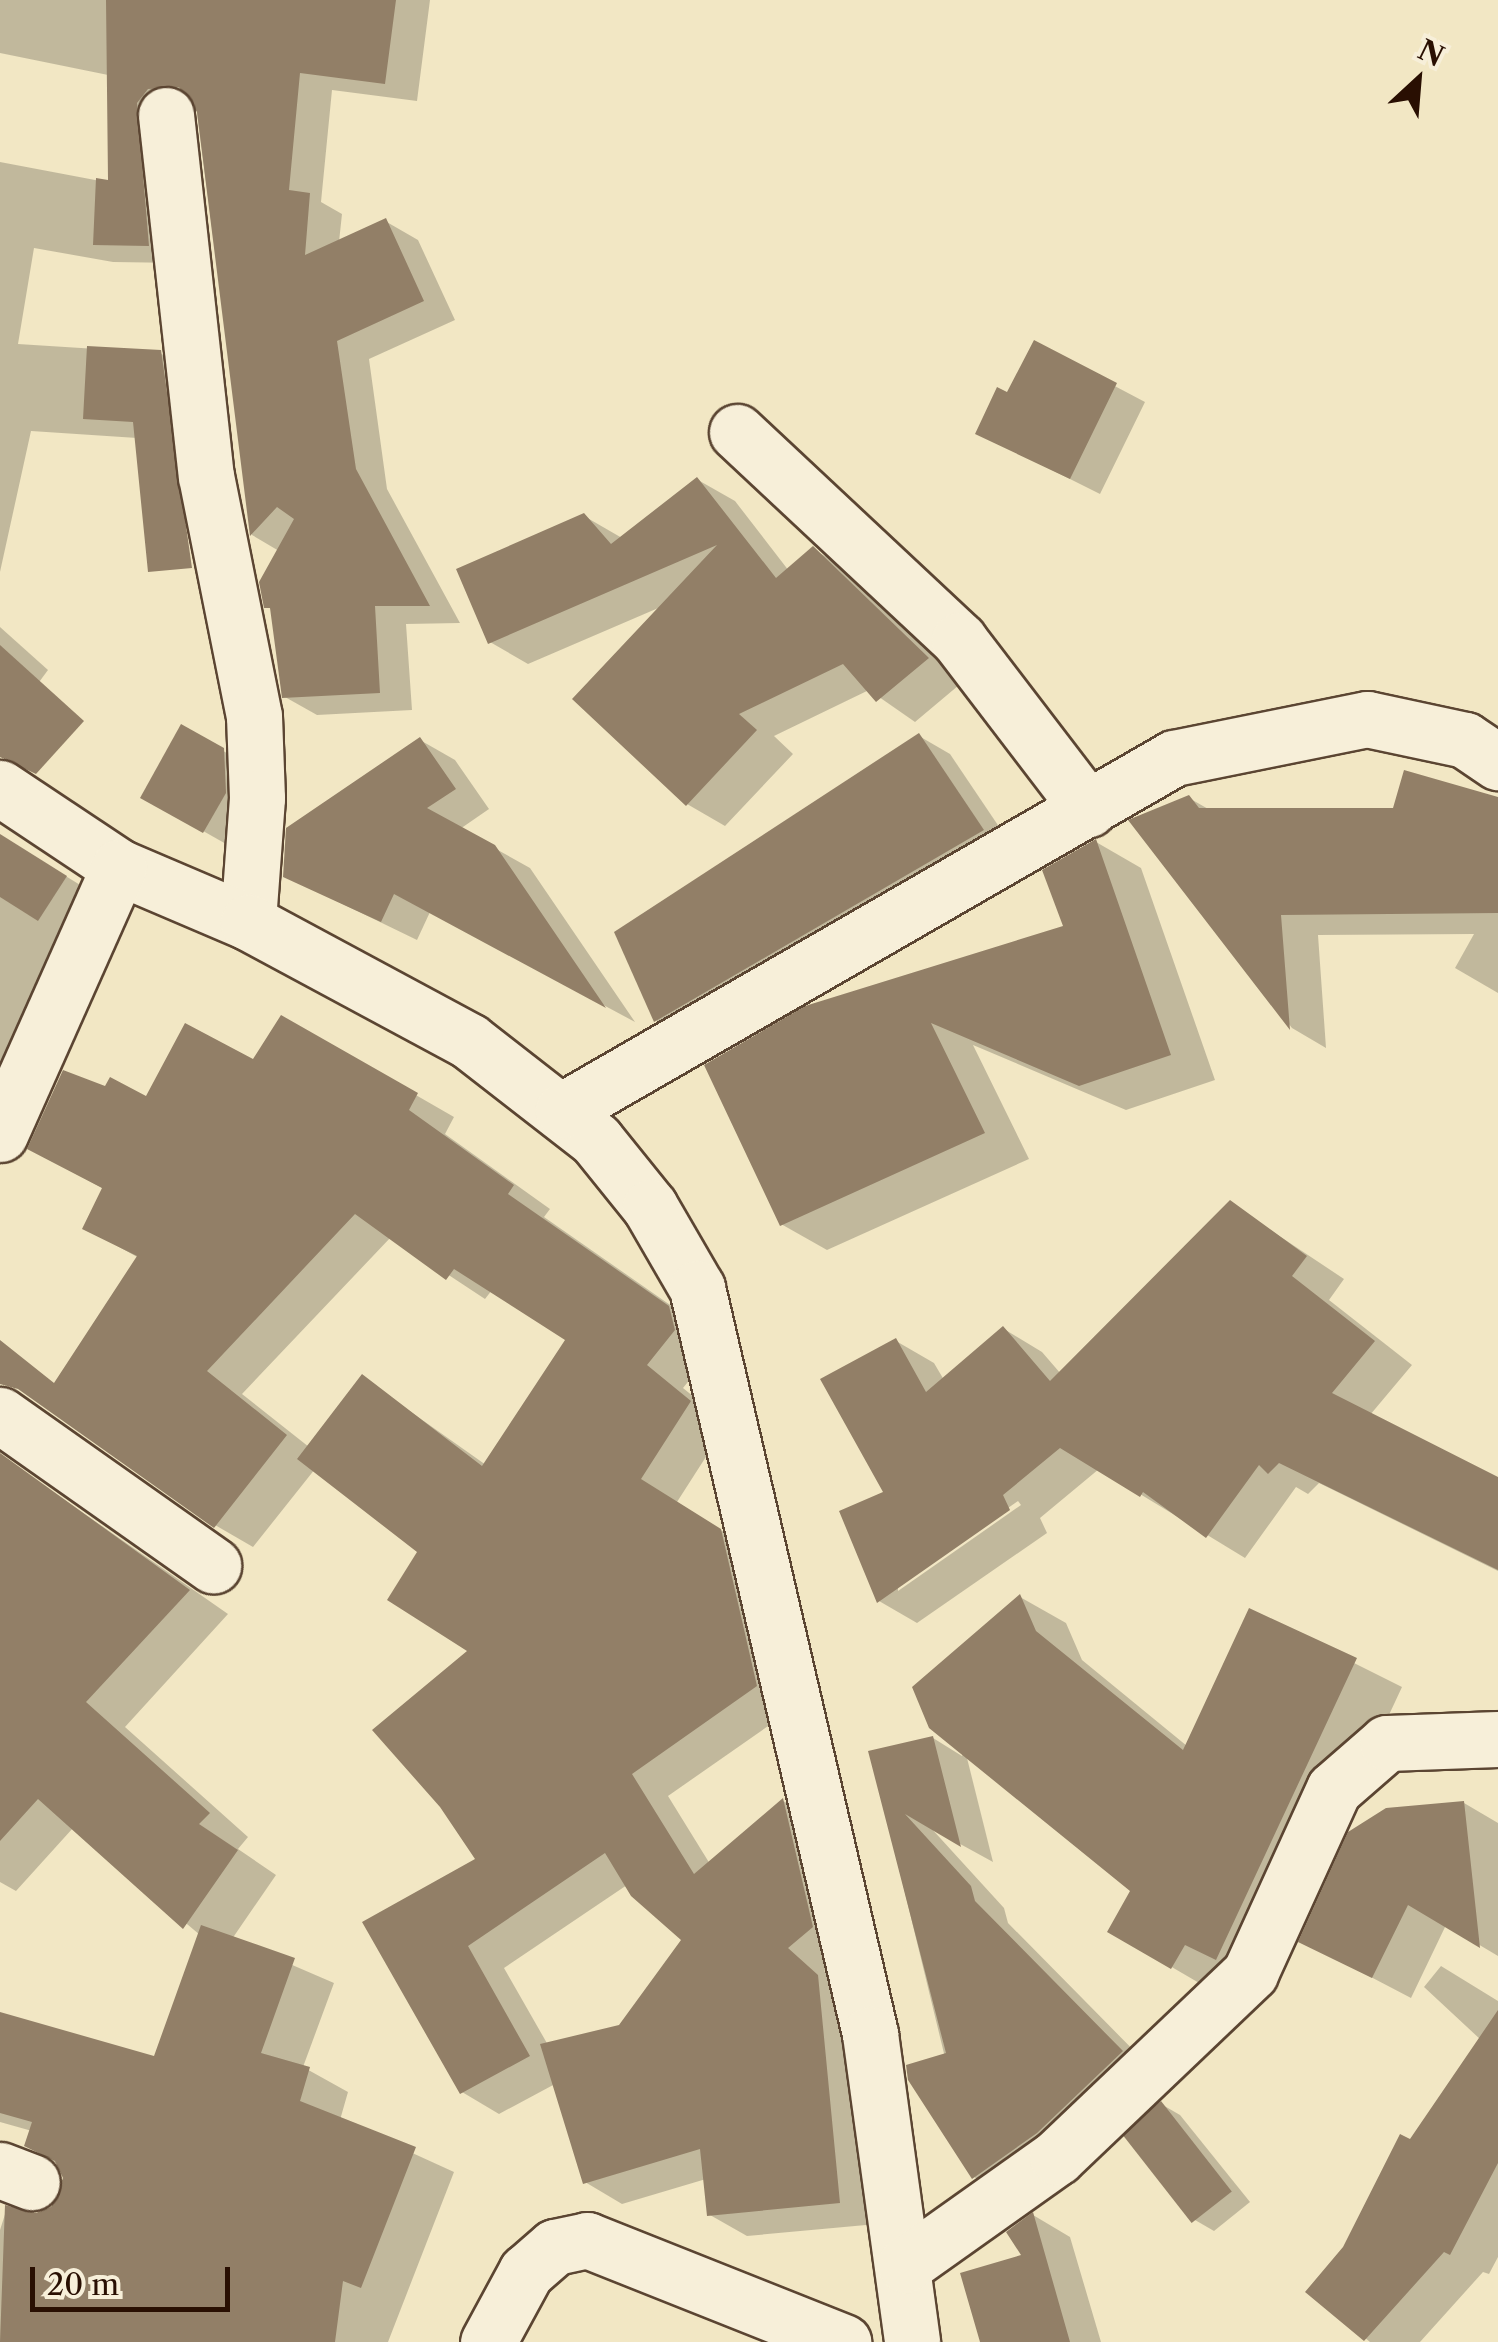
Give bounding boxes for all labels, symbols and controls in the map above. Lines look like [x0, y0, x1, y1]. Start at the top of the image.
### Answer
north arrow [1368, 30, 1468, 130]
text: N [1413, 32, 1450, 74]
scale bar [35, 2247, 235, 2309]
text: 20 m [47, 2266, 119, 2303]

